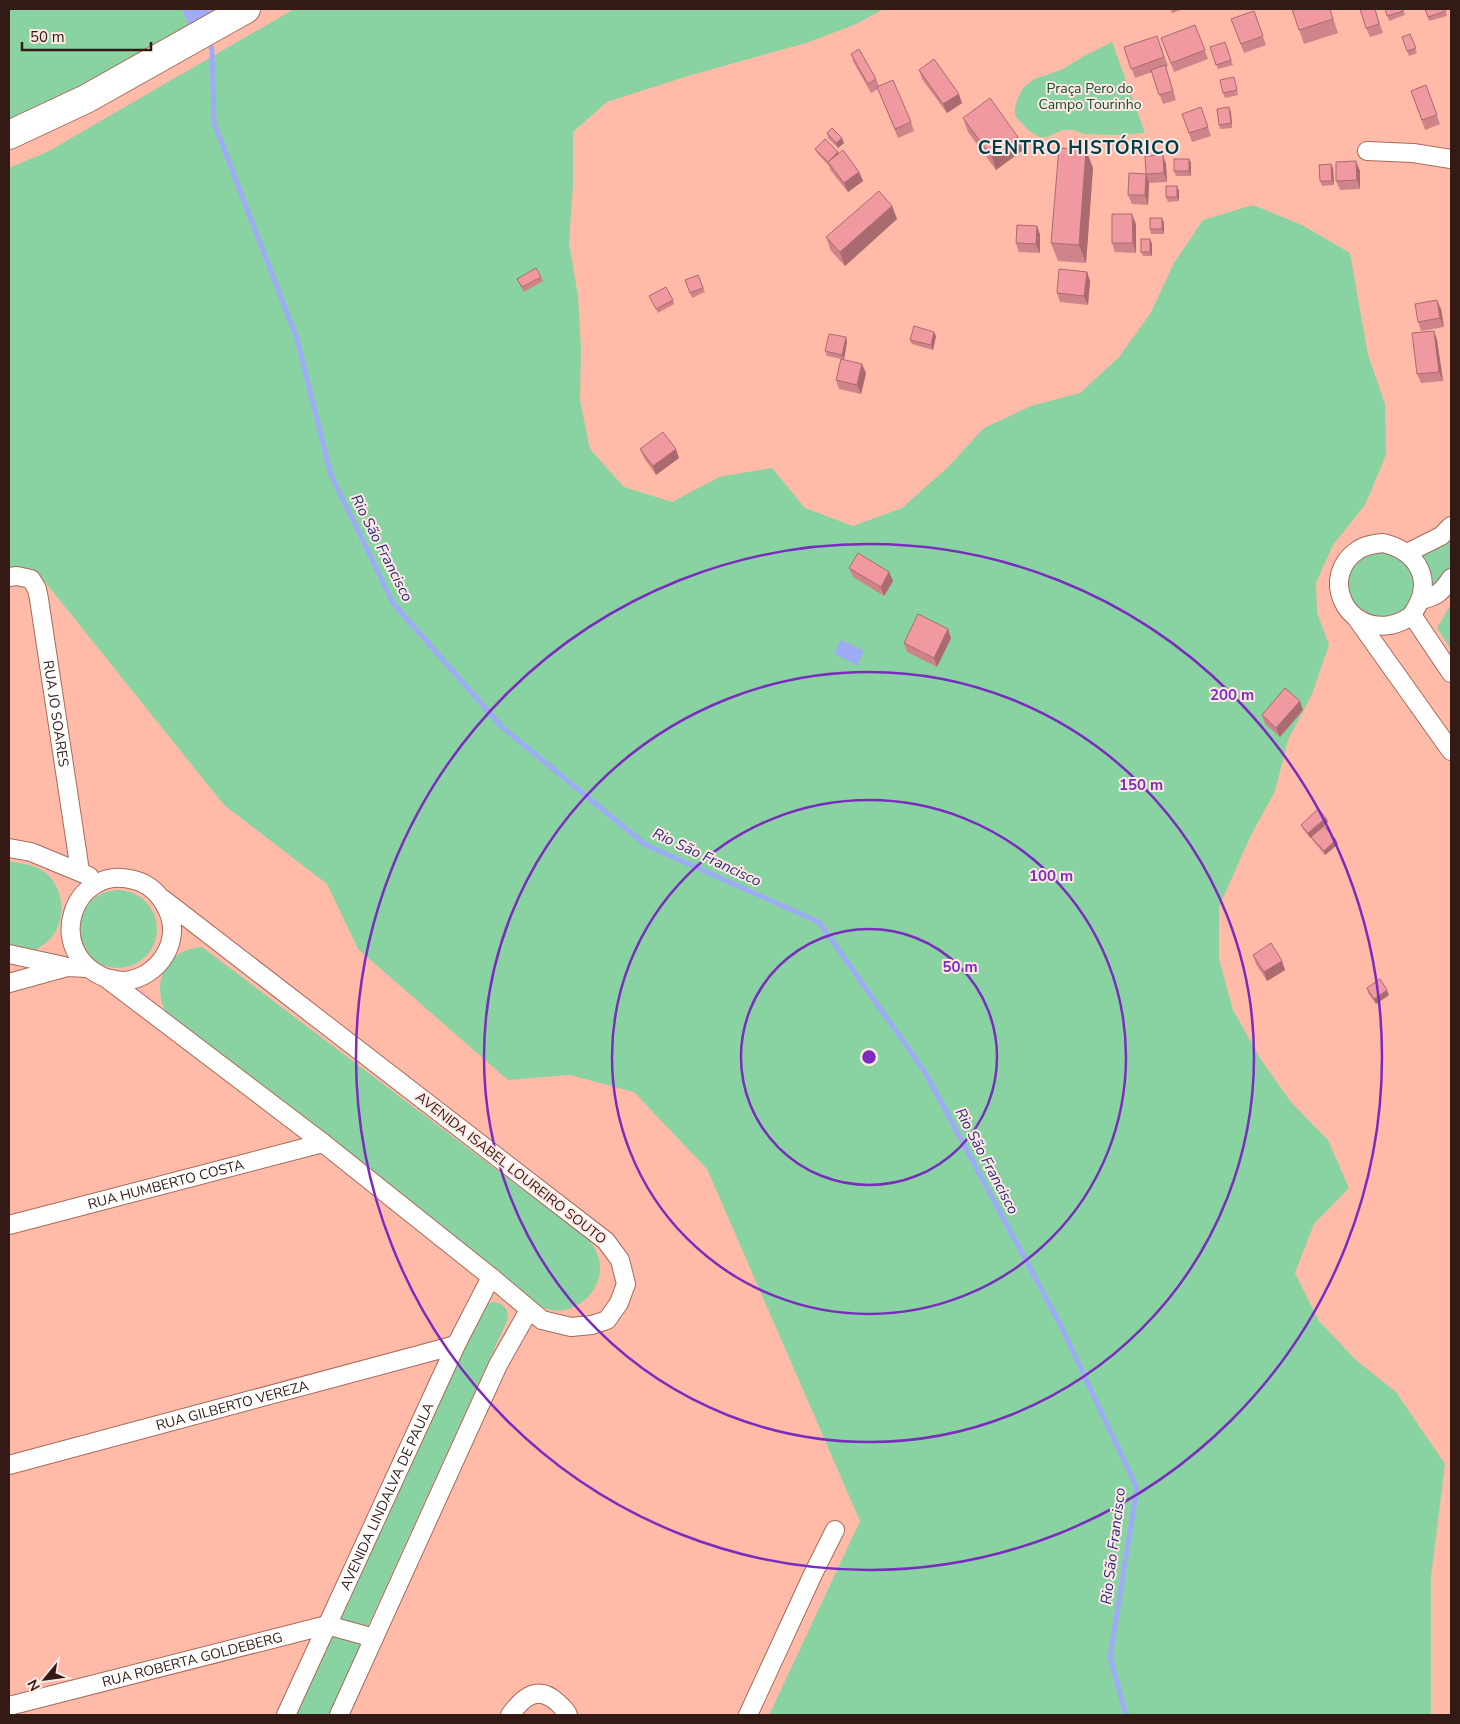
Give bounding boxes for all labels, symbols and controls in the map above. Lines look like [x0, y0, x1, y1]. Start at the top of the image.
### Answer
scale bar [22, 20, 151, 52]
text: 50 m [30, 27, 65, 47]
park label: Praça Pero do Campo Tourinho [1038, 79, 1142, 114]
district label: CENTRO HISTÓRICO [978, 135, 1180, 161]
water label: Rio São Francisco [346, 491, 418, 605]
street label: RUA JO SOARES [39, 659, 74, 768]
text: 200 m [1210, 685, 1254, 705]
text: 150 m [1119, 775, 1163, 795]
water label: Rio São Francisco [649, 823, 765, 891]
text: 100 m [1029, 866, 1073, 886]
text: 50 m [942, 957, 978, 977]
centre of rings [860, 1048, 878, 1066]
street label: AVENIDA ISABEL LOUREIRO SOUTO [412, 1087, 610, 1249]
water label: Rio São Francisco [951, 1104, 1023, 1218]
street label: RUA HUMBERTO COSTA [85, 1155, 246, 1214]
street label: RUA GILBERTO VEREZA [154, 1376, 311, 1435]
street label: AVENIDA LINDALVA DE PAULA [335, 1399, 438, 1593]
water label: Rio São Francisco [1096, 1486, 1130, 1606]
street label: RUA ROBERTA GOLDEBERG [100, 1627, 284, 1691]
north arrow [20, 1654, 70, 1704]
text: N [23, 1676, 45, 1694]

